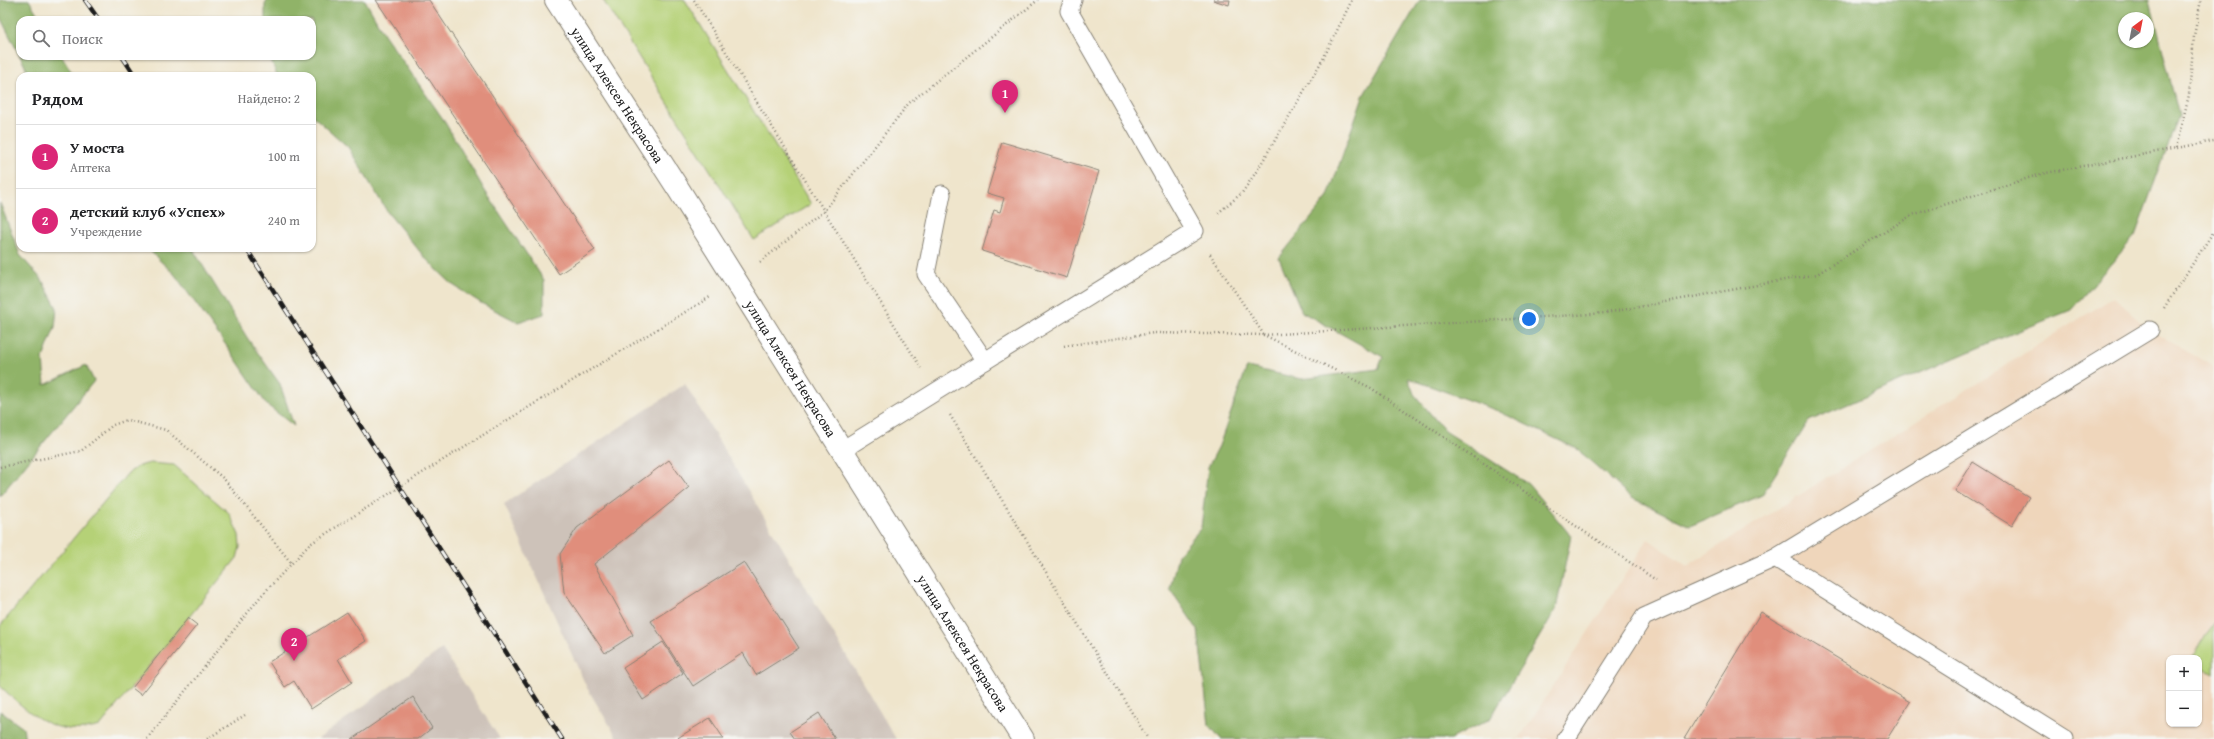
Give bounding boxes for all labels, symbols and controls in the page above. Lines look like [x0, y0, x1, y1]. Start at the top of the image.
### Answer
north arrow [2118, 12, 2154, 48]
search box [16, 16, 316, 60]
street label: улица Алексея Некрасова [565, 22, 669, 167]
icon: search [30, 27, 52, 49]
text: Поиск [62, 28, 103, 49]
pin: 1 [992, 80, 1018, 113]
text: Рядом [32, 86, 83, 111]
text: Найдено: 2 [238, 89, 300, 108]
text: У моста [70, 137, 125, 158]
text: 1 [42, 147, 48, 166]
text: 100 m [268, 147, 300, 166]
text: Аптека [70, 158, 111, 177]
text: детский клуб «Успех» [70, 201, 225, 222]
text: 2 [42, 211, 48, 230]
text: 240 m [268, 211, 300, 230]
text: Учреждение [70, 222, 142, 241]
street label: улица Алексея Некрасова [740, 295, 842, 441]
your location [1519, 309, 1539, 329]
street label: улица Алексея Некрасова [912, 570, 1014, 716]
pin: 2 [281, 628, 307, 661]
map controls [2166, 655, 2202, 727]
button: + [2166, 655, 2202, 691]
button: − [2166, 691, 2202, 727]

